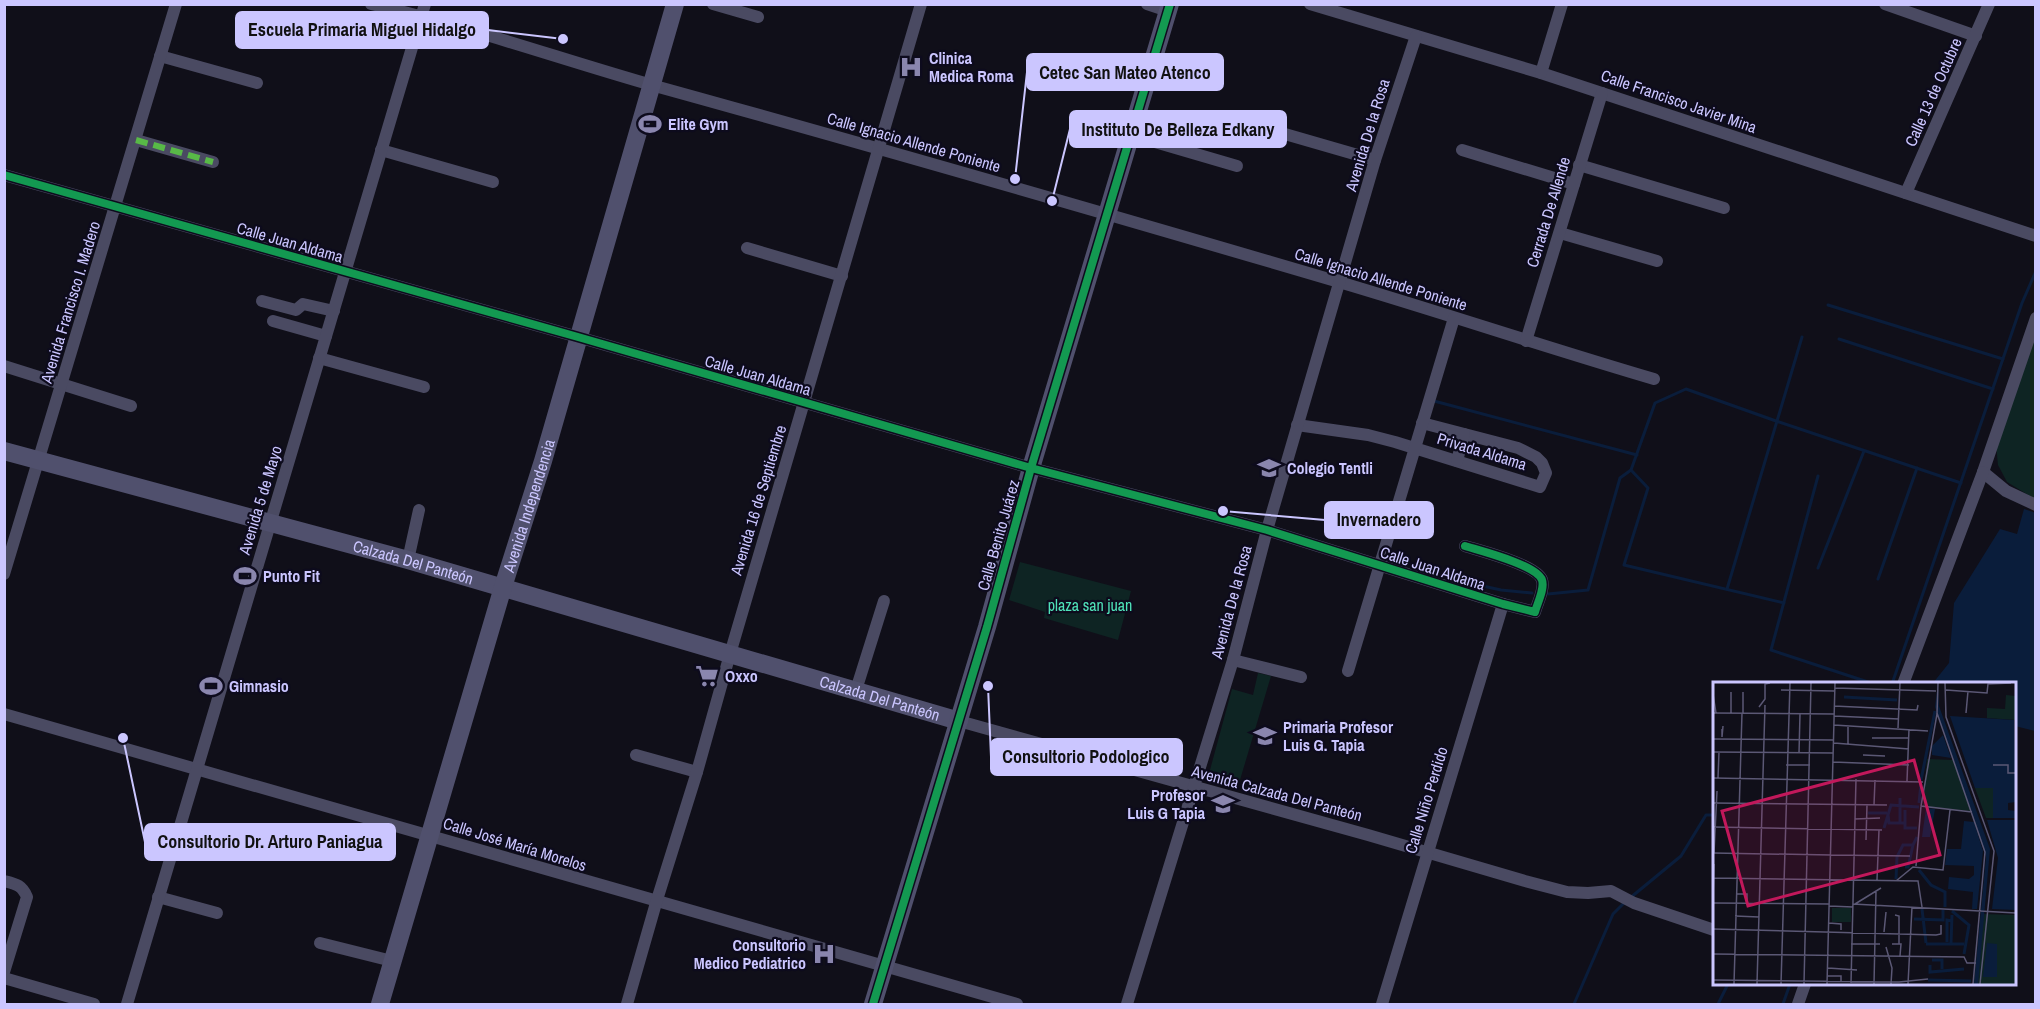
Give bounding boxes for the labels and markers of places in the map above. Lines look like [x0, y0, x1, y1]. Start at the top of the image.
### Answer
callout: Escuela Primaria Miguel Hidalgo [236, 12, 488, 48]
place label: Clinica Medica Roma [929, 47, 1014, 87]
hospital icon: Clinica Medica Roma [898, 54, 924, 80]
callout: Cetec San Mateo Atenco [1027, 54, 1223, 90]
sports icon: Elite Gym [637, 111, 663, 137]
callout: Instituto De Belleza Edkany [1070, 111, 1286, 147]
place label: Elite Gym [668, 113, 729, 135]
school or university icon: Colegio Tentli [1256, 455, 1282, 481]
place label: Colegio Tentli [1287, 457, 1373, 479]
callout: Invernadero [1325, 502, 1433, 538]
sports icon: Punto Fit [232, 563, 258, 589]
place label: Punto Fit [263, 565, 320, 587]
supermarket icon: Oxxo [694, 663, 720, 689]
place label: Oxxo [725, 665, 758, 687]
sports icon: Gimnasio [198, 673, 224, 699]
place label: Gimnasio [229, 675, 289, 697]
place label: Primaria Profesor Luis G. Tapia [1283, 716, 1394, 756]
school or university icon: Primaria Profesor Luis G. Tapia [1252, 723, 1278, 749]
callout: Consultorio Podologico [991, 739, 1182, 775]
place label: Profesor Luis G Tapia [1127, 784, 1206, 824]
school or university icon: Profesor Luis G Tapia [1210, 791, 1236, 817]
callout: Consultorio Dr. Arturo Paniagua [145, 824, 395, 860]
place label: Consultorio Medico Pediatrico [694, 934, 806, 974]
hospital icon: Consultorio Medico Pediatrico [811, 941, 837, 967]

